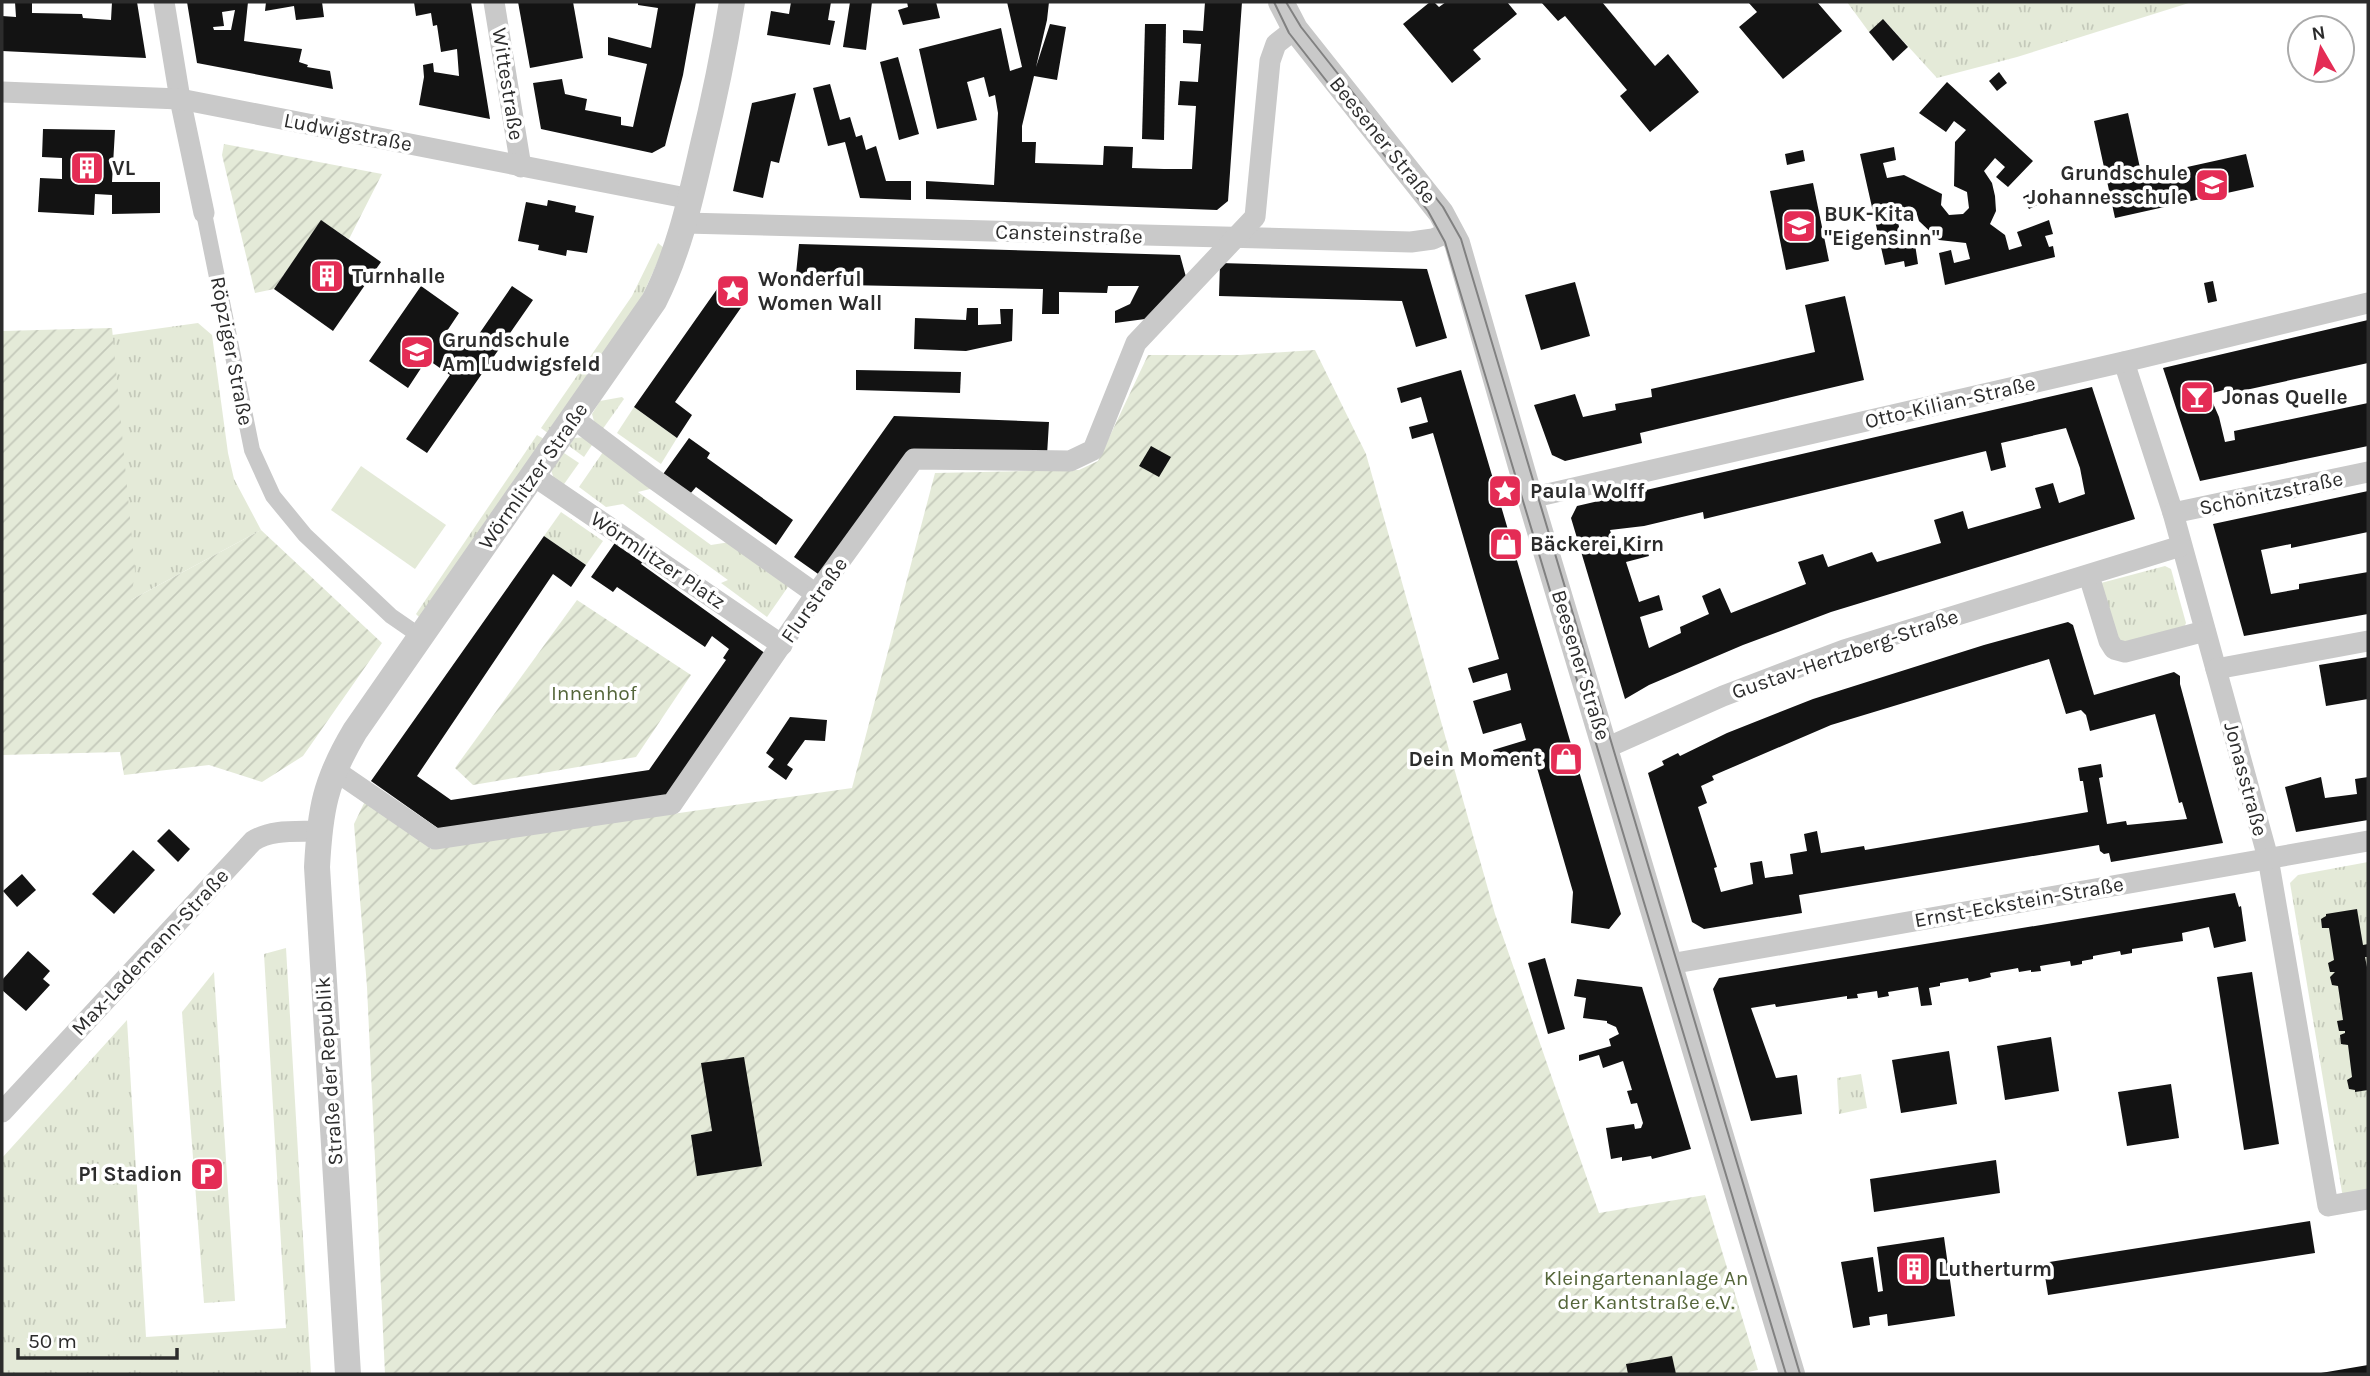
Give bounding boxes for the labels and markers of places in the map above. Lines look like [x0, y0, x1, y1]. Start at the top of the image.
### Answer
building icon: VL [68, 149, 106, 187]
place label: VL [112, 156, 136, 180]
place label: Grundschule Johannesschule [2027, 161, 2188, 209]
school or university icon: Grundschule Johannesschule [2193, 166, 2231, 204]
place label: BUK-Kita "Eigensinn" [1824, 202, 1940, 250]
school or university icon: BUK-Kita "Eigensinn" [1780, 207, 1818, 245]
building icon: Turnhalle [308, 257, 346, 295]
place label: Turnhalle [352, 264, 445, 288]
place label: Wonderful Women Wall [758, 267, 883, 315]
place icon: Wonderful Women Wall [714, 272, 752, 310]
place label: Grundschule Am Ludwigsfeld [442, 328, 601, 376]
school or university icon: Grundschule Am Ludwigsfeld [398, 333, 436, 371]
bar icon: Jonas Quelle [2178, 378, 2216, 416]
place label: Jonas Quelle [2222, 385, 2348, 409]
place icon: Paula Wolff [1486, 472, 1524, 510]
place label: Paula Wolff [1530, 479, 1645, 503]
shop icon: Bäckerei Kirn [1487, 525, 1525, 563]
place label: Bäckerei Kirn [1530, 532, 1664, 556]
shop icon: Dein Moment [1547, 740, 1585, 778]
place label: Dein Moment [1408, 747, 1542, 771]
parking icon: P1 Stadion [188, 1155, 226, 1193]
place label: P1 Stadion [78, 1162, 182, 1186]
building icon: Lutherturm [1895, 1250, 1933, 1288]
place label: Lutherturm [1938, 1257, 2052, 1281]

